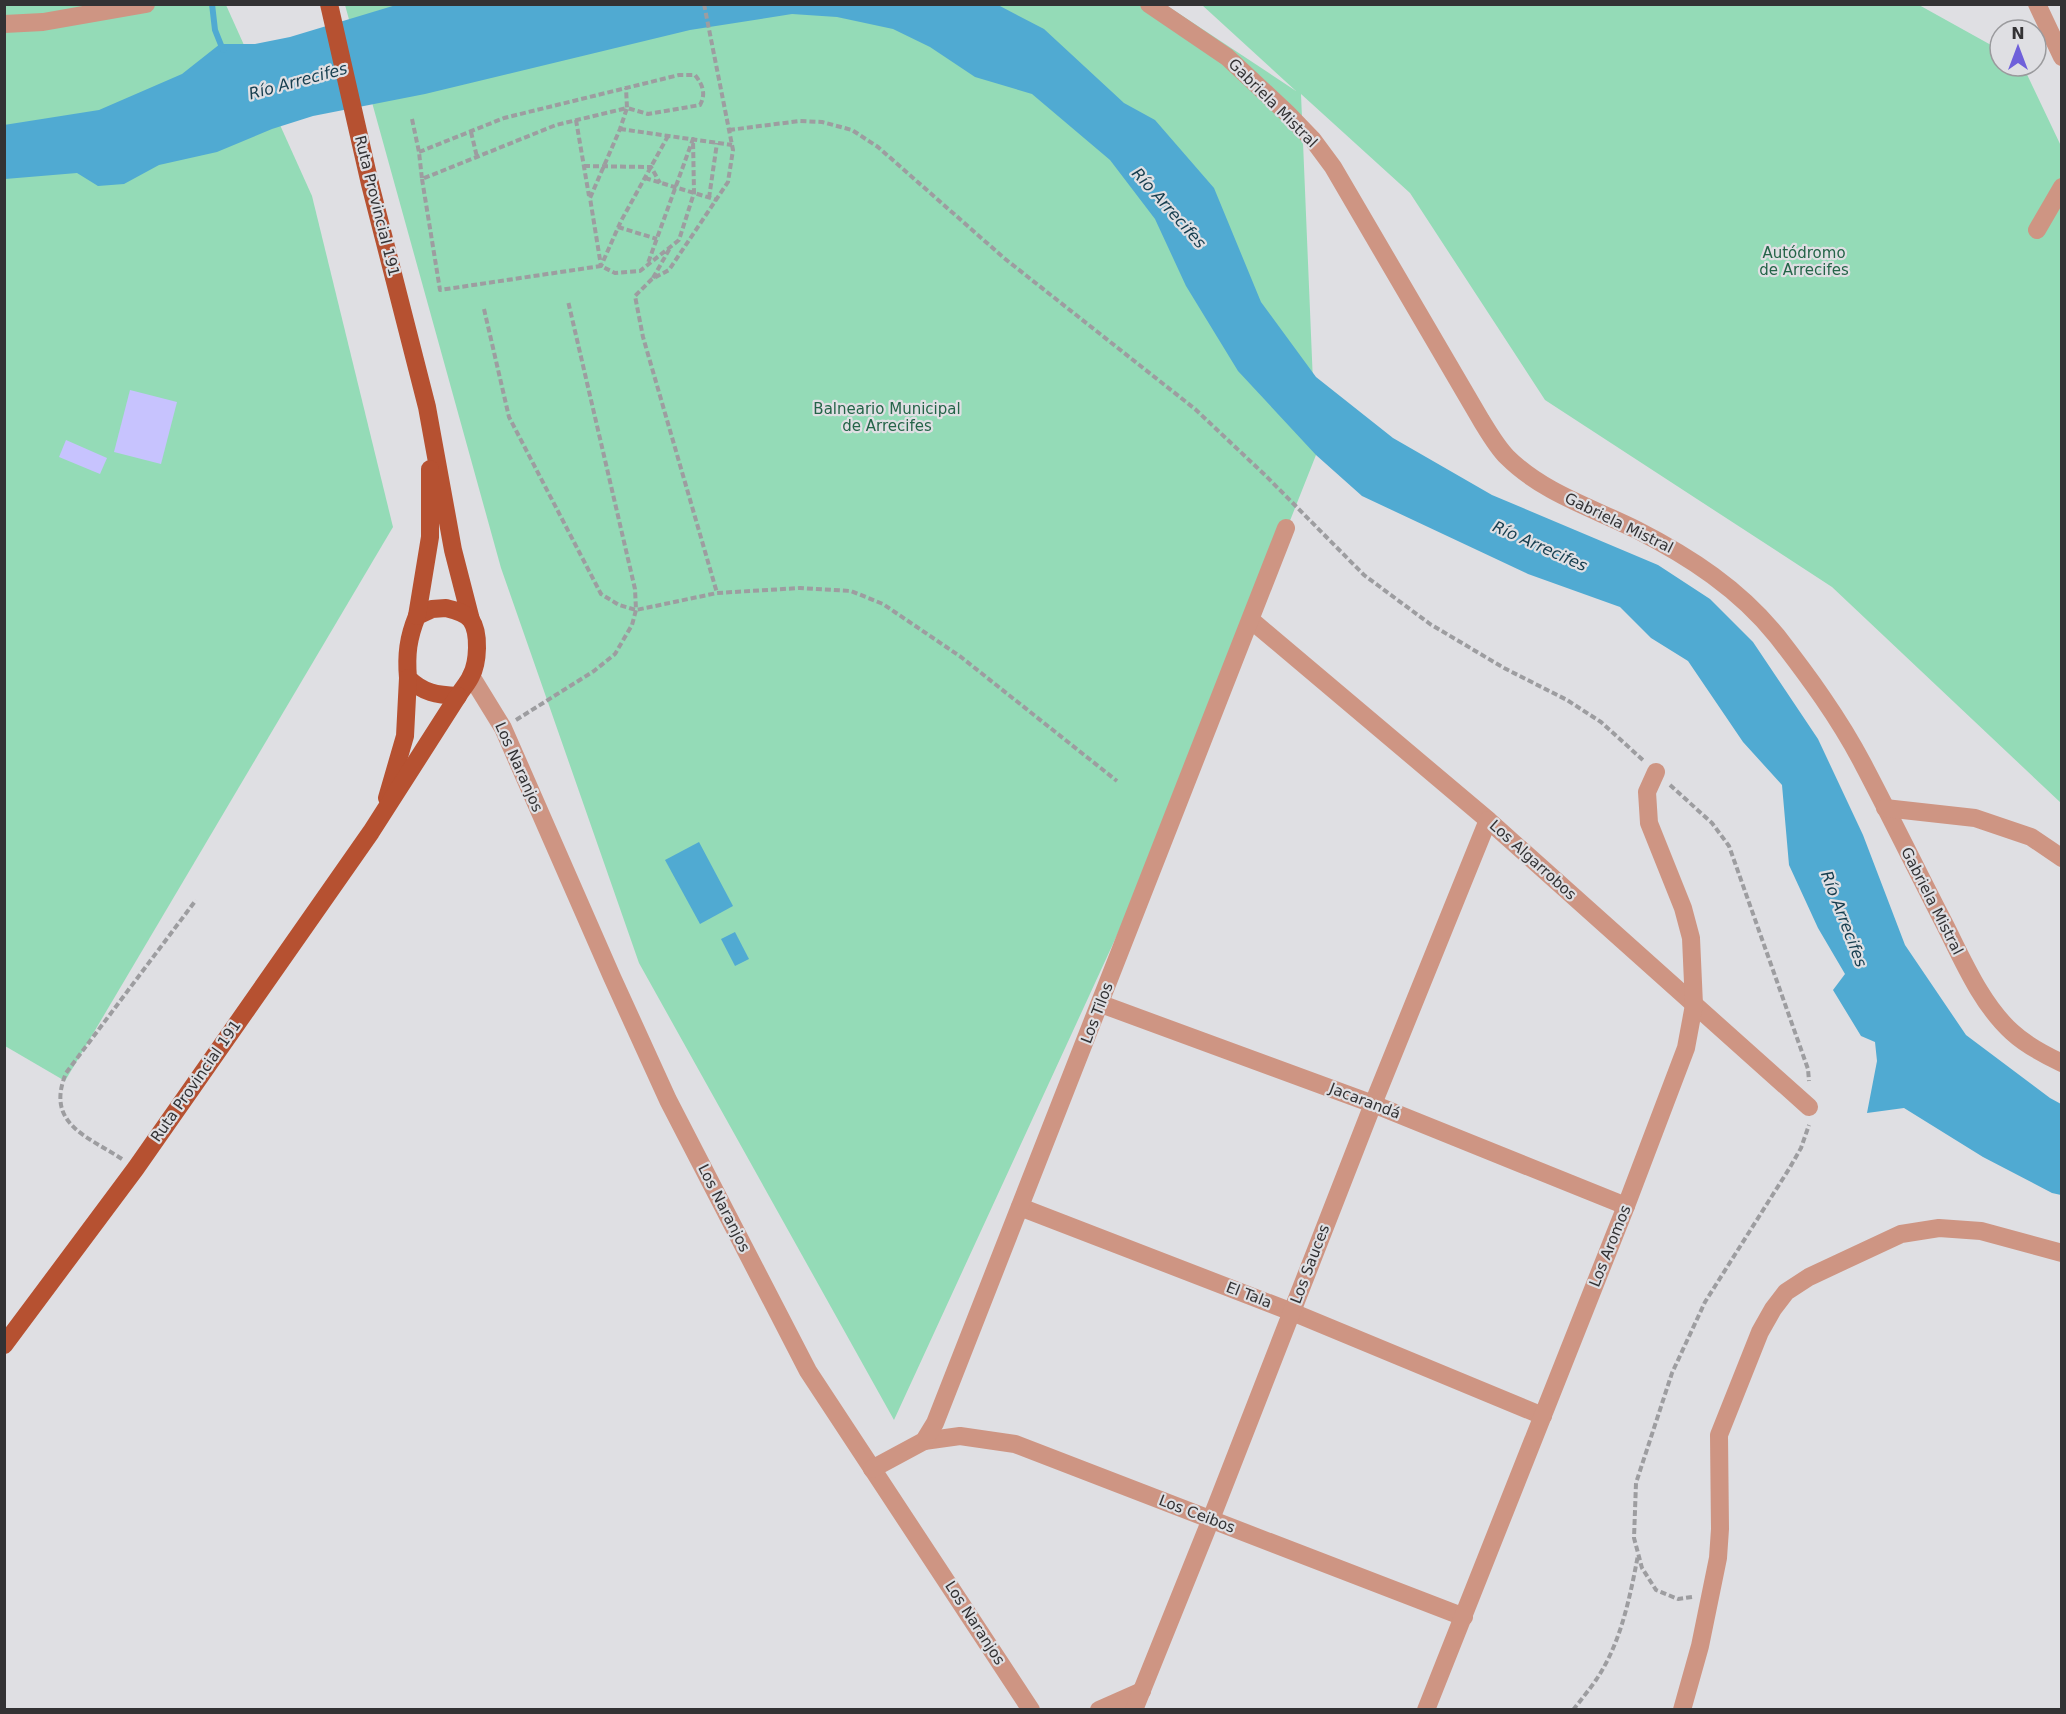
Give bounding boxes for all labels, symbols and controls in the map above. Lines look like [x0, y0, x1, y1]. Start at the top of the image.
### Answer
north arrow [1988, 18, 2048, 78]
text: N [2011, 24, 2025, 43]
street label: Gabriela Mistral [1225, 55, 1321, 151]
water label: Río Arrecifes [247, 59, 349, 103]
street label: Ruta Provincial 191 [351, 134, 403, 278]
water label: Río Arrecifes [1128, 164, 1210, 252]
park label: Autódromo de Arrecifes [1759, 244, 1849, 279]
park label: Balneario Municipal de Arrecifes [813, 400, 961, 435]
street label: Gabriela Mistral [1562, 489, 1676, 557]
water label: Río Arrecifes [1490, 517, 1590, 575]
street label: Los Naranjos [491, 719, 547, 815]
street label: Los Algarrobos [1486, 816, 1580, 904]
street label: Gabriela Mistral [1897, 844, 1967, 958]
water label: Río Arrecifes [1817, 868, 1871, 970]
street label: Los Tilos [1077, 980, 1117, 1046]
street label: Ruta Provincial 191 [147, 1017, 245, 1145]
street label: Jacarandá [1326, 1079, 1403, 1123]
street label: Los Naranjos [694, 1161, 754, 1255]
street label: Los Aromos [1585, 1202, 1635, 1290]
street label: Los Sauces [1287, 1222, 1333, 1306]
street label: El Tala [1224, 1278, 1274, 1312]
street label: Los Ceibos [1156, 1491, 1238, 1537]
street label: Los Naranjos [941, 1578, 1009, 1668]

